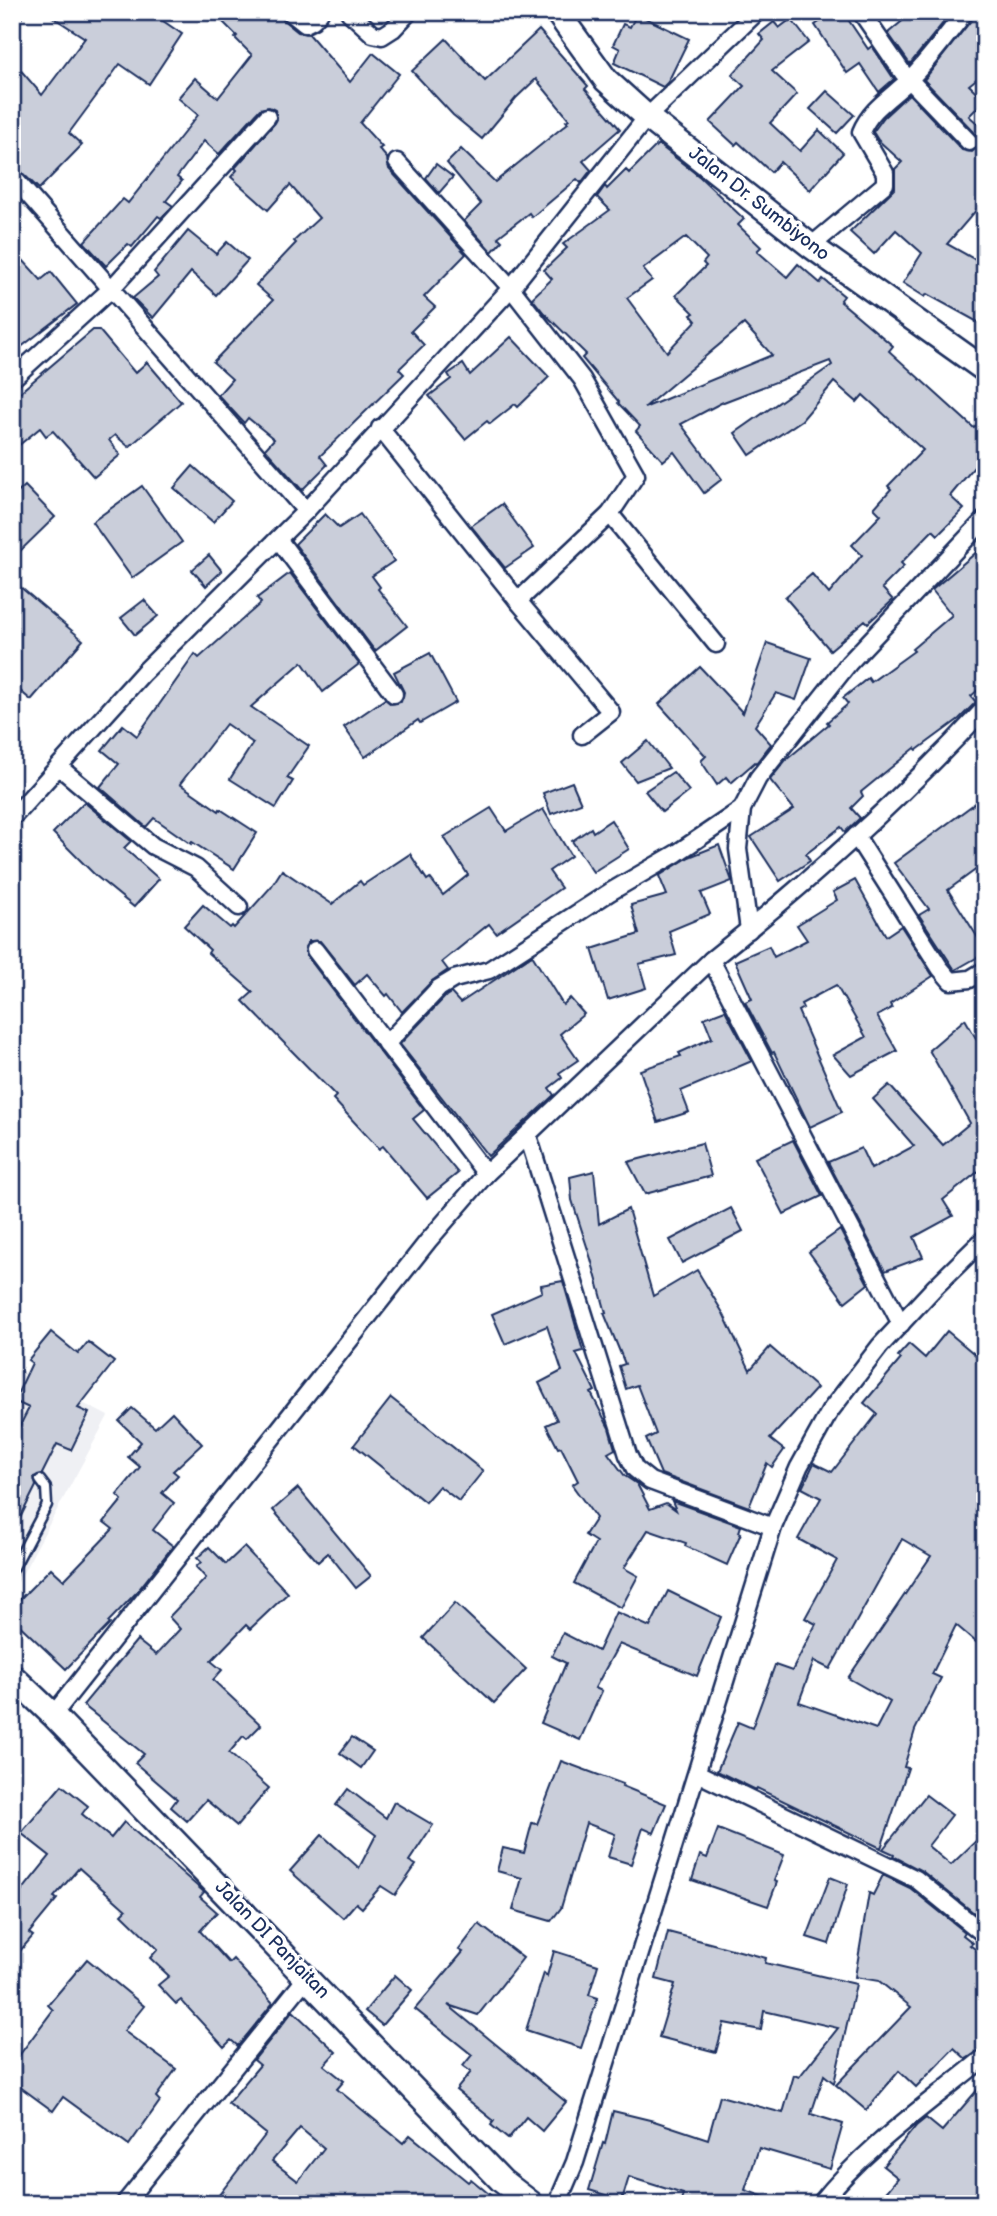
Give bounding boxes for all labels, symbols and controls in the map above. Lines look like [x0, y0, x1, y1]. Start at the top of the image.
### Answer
street label: Jalan Dr. Sumbiyono [684, 142, 834, 266]
street label: Jalan DI Panjaitan [210, 1876, 334, 2004]

